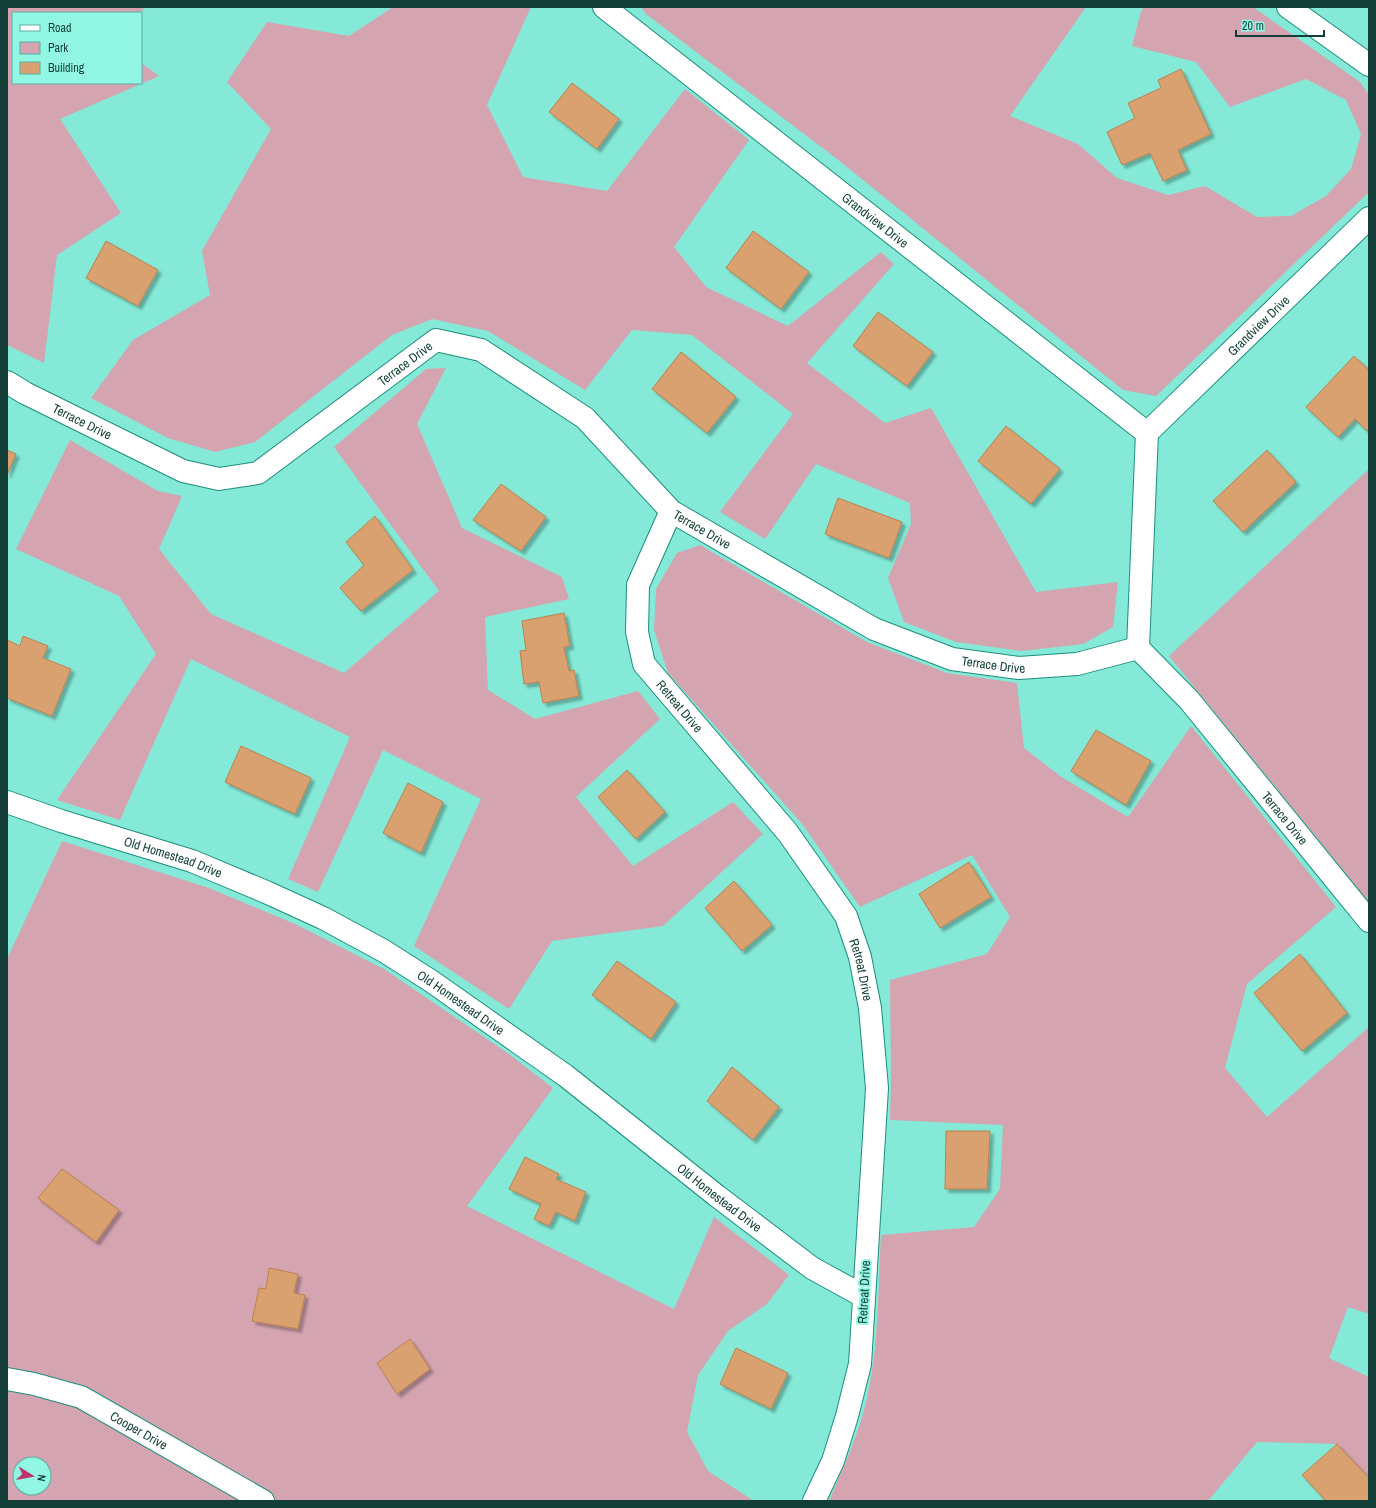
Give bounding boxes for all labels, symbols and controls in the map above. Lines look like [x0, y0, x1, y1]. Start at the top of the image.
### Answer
legend [12, 12, 142, 84]
scale bar [1236, 12, 1324, 38]
text: 20 m [1242, 18, 1264, 34]
text: Road [48, 20, 72, 36]
text: Park [48, 40, 68, 56]
text: Building [48, 60, 85, 76]
street label: Grandview Drive [839, 189, 912, 251]
street label: Grandview Drive [1224, 291, 1293, 359]
street label: Terrace Drive [374, 337, 436, 389]
street label: Terrace Drive [50, 399, 115, 443]
street label: Terrace Drive [670, 506, 734, 553]
street label: Terrace Drive [960, 652, 1026, 677]
street label: Retreat Drive [653, 676, 707, 736]
street label: Terrace Drive [1258, 788, 1312, 848]
street label: Old Homestead Drive [122, 832, 225, 881]
street label: Retreat Drive [846, 936, 877, 1002]
street label: Old Homestead Drive [414, 966, 508, 1039]
street label: Old Homestead Drive [674, 1159, 765, 1236]
street label: Retreat Drive [854, 1260, 874, 1324]
street label: Cooper Drive [107, 1407, 171, 1453]
north arrow [12, 1456, 52, 1496]
text: N [34, 1473, 49, 1482]

